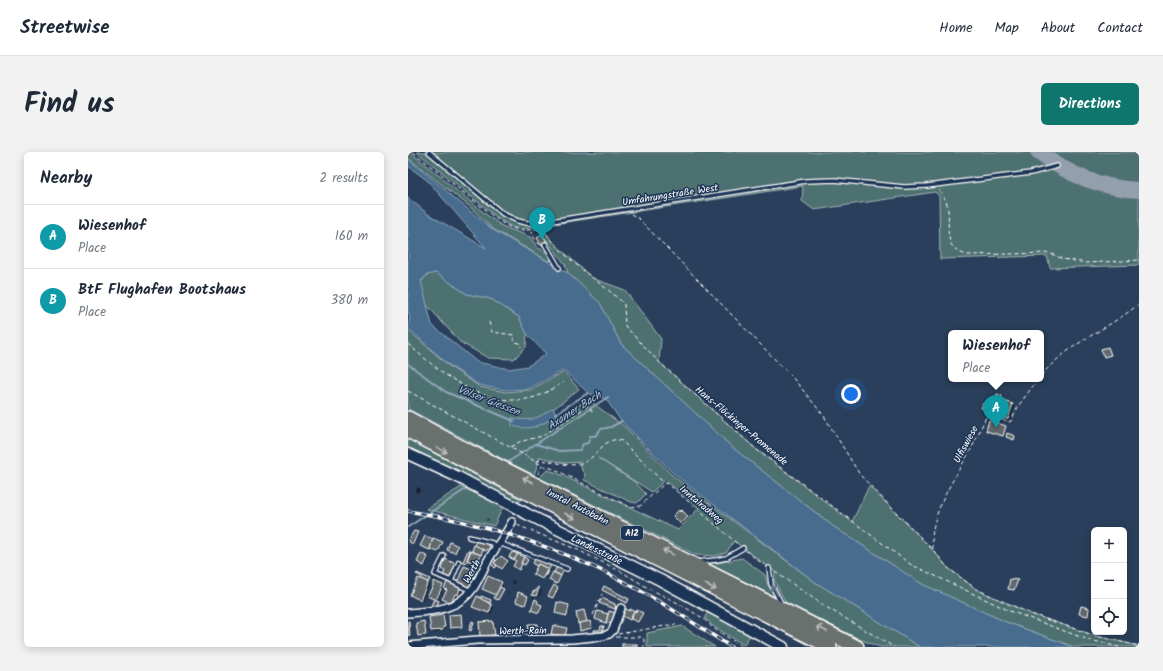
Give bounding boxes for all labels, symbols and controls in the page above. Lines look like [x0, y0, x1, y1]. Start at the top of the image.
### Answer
text: Streetwise [20, 13, 110, 43]
text: Home [939, 17, 973, 39]
text: Map [995, 17, 1019, 39]
text: About [1041, 17, 1075, 39]
text: Contact [1097, 17, 1143, 39]
text: Find us [24, 82, 115, 127]
button: Directions [1041, 83, 1139, 125]
text: Nearby [40, 165, 92, 192]
text: 2 results [320, 168, 368, 189]
street label: Umfahrungstraße West [621, 179, 719, 210]
pin: B [529, 207, 555, 240]
text: Wiesenhof [78, 214, 145, 238]
text: A [49, 226, 57, 247]
text: 160 m [335, 226, 368, 247]
text: Place [78, 238, 106, 259]
text: BtF Flughafen Bootshaus [78, 278, 246, 302]
text: B [49, 290, 57, 311]
text: 380 m [331, 290, 368, 311]
text: Place [78, 302, 106, 323]
popup [948, 330, 1044, 382]
text: Wiesenhof [962, 334, 1030, 358]
text: Place [962, 358, 990, 379]
water label: Völser Giessen [455, 381, 524, 422]
street label: Hans-Flöckinger-Promenade [691, 382, 792, 470]
your location [841, 384, 861, 404]
water label: Axamer Bach [544, 386, 606, 435]
pin: A [983, 395, 1009, 428]
street label: Ulfiswiese [949, 422, 983, 466]
one-way arrow [436, 447, 448, 454]
one-way arrow [522, 476, 534, 484]
street label: Inntalradweg [676, 481, 727, 528]
street label: Inntal Autobahn [543, 484, 612, 530]
one-way arrow [564, 513, 576, 520]
road number: A12 [621, 526, 643, 540]
map controls [1091, 527, 1127, 635]
button: + [1091, 527, 1127, 563]
street label: Landesstraße [568, 530, 626, 570]
one-way arrow [663, 548, 675, 555]
street label: Werth [459, 557, 485, 586]
button: − [1091, 563, 1127, 599]
one-way arrow [705, 584, 717, 591]
one-way arrow [770, 584, 778, 596]
button: locate [1091, 599, 1127, 635]
street label: Werth-Rain [499, 623, 547, 639]
one-way arrow [816, 625, 828, 633]

